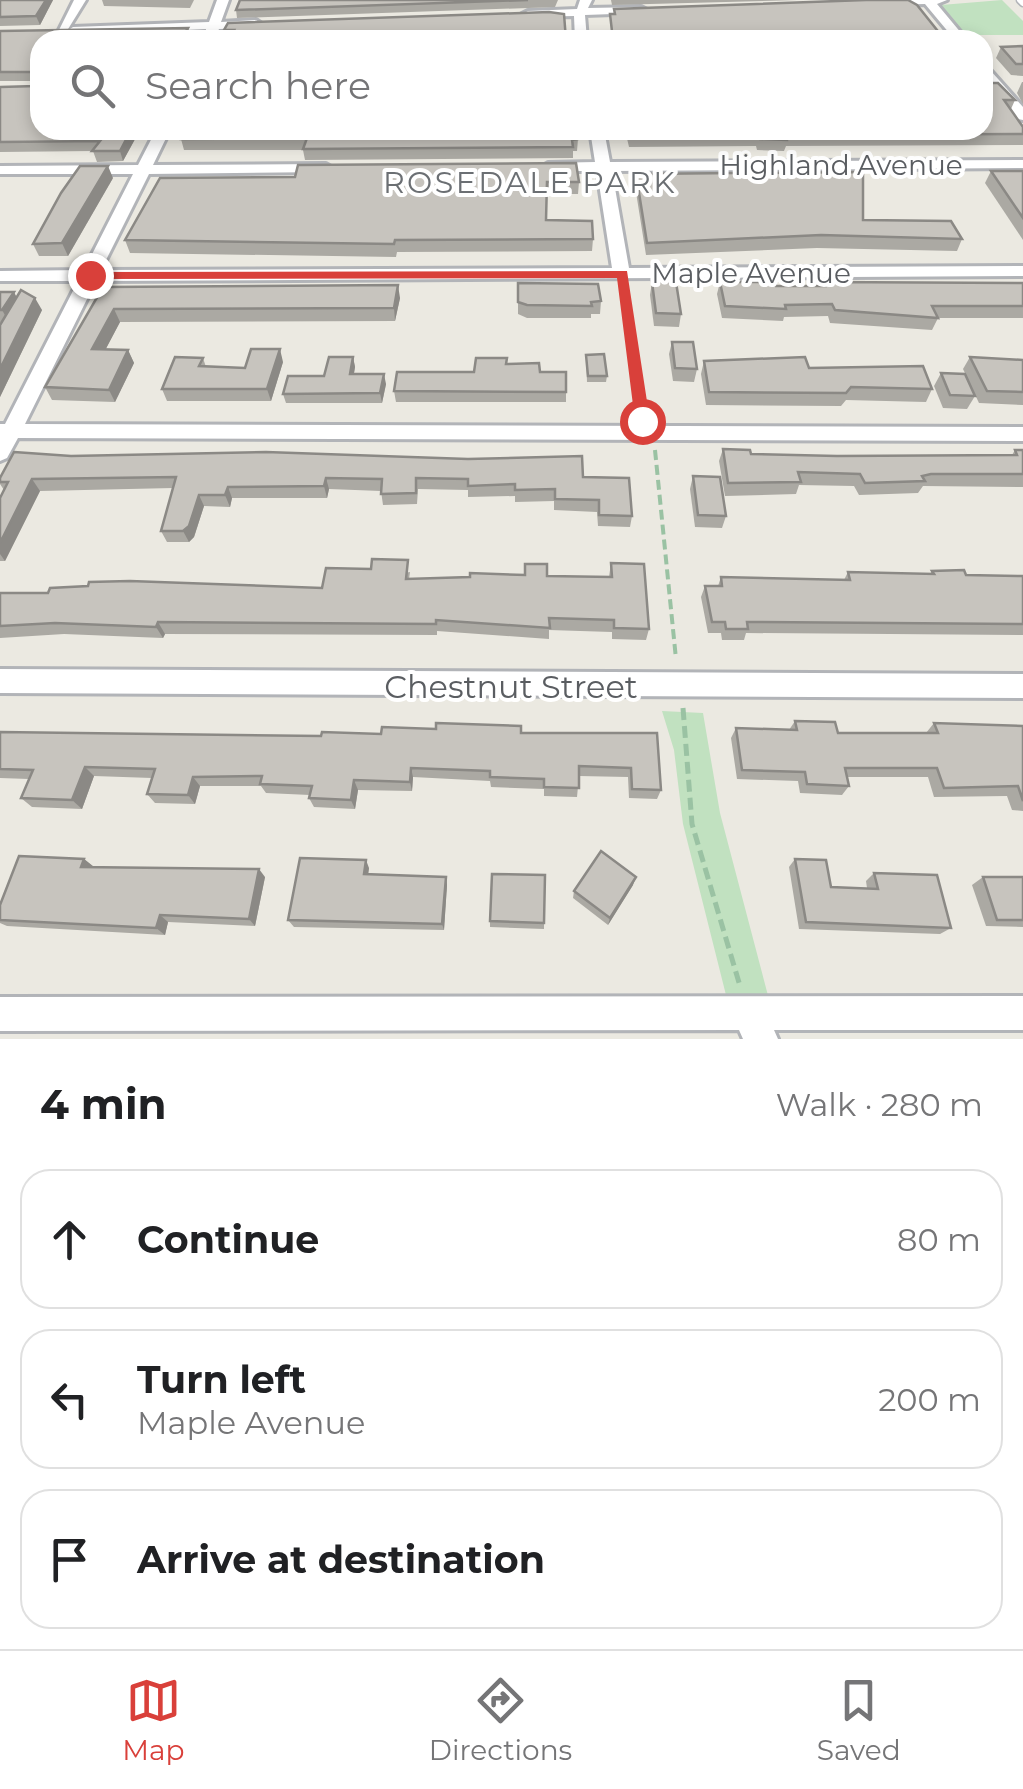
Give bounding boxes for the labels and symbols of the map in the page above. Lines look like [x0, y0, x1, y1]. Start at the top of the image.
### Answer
street label: Highland Avenue [719, 148, 963, 182]
district label: ROSEDALE PARK [383, 164, 677, 201]
route end [68, 253, 114, 299]
street label: Maple Avenue [651, 256, 851, 290]
route start [620, 399, 666, 445]
street label: Chestnut Street [384, 667, 638, 706]

